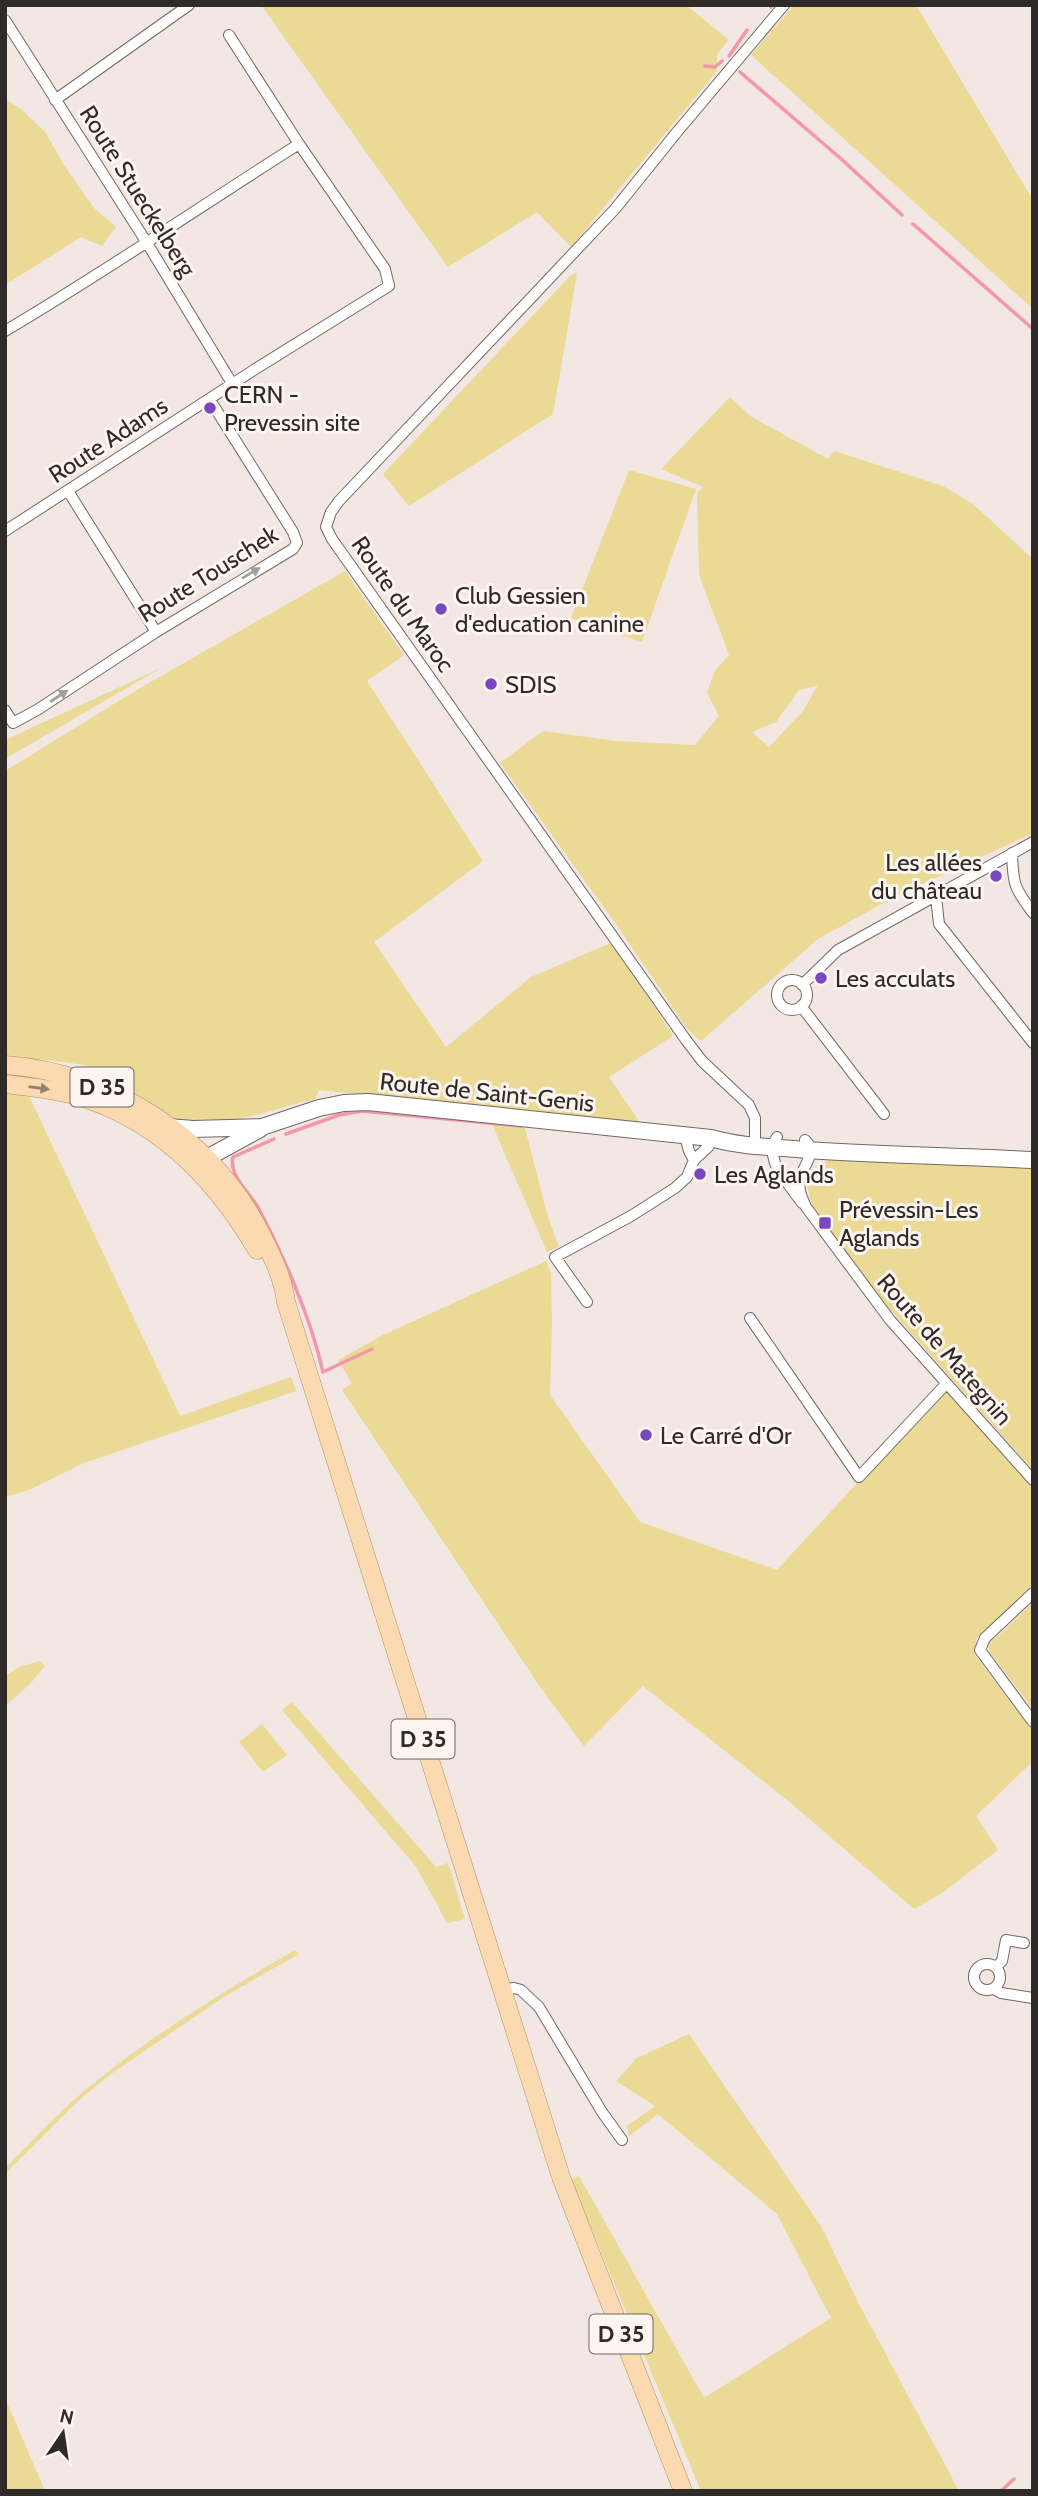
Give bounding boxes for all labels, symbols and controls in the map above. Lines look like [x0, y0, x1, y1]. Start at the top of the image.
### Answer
street label: Route Stueckelberg [74, 100, 203, 283]
place label: CERN - Prevessin site [224, 380, 360, 437]
street label: Route Adams [43, 391, 173, 489]
marker: CERN - Prevessin site [202, 400, 218, 416]
street label: Route Touschek [133, 519, 283, 628]
street label: Route du Maroc [346, 531, 461, 678]
one-way arrow [242, 567, 261, 580]
place label: Club Gessien d'education canine [455, 581, 644, 638]
marker: Club Gessien d'education canine [433, 601, 449, 617]
place label: SDIS [505, 670, 557, 699]
marker: SDIS [483, 676, 499, 692]
one-way arrow [50, 690, 69, 703]
place label: Les allées du château [871, 848, 982, 905]
marker: Les allées du château [988, 868, 1004, 884]
place label: Les acculats [835, 964, 955, 993]
marker: Les acculats [813, 970, 829, 986]
street label: Route de Saint-Genis [378, 1066, 596, 1118]
road number: D 35 [70, 1068, 134, 1106]
one-way arrow [28, 1083, 50, 1094]
place label: Les Aglands [714, 1160, 834, 1189]
marker: Les Aglands [692, 1166, 708, 1182]
place label: Prévessin-Les Aglands [839, 1195, 979, 1252]
marker: Prévessin-Les Aglands [817, 1215, 833, 1231]
street label: Route de Mategnin [871, 1267, 1019, 1431]
place label: Le Carré d'Or [660, 1421, 792, 1450]
marker: Le Carré d'Or [638, 1427, 654, 1443]
road number: D 35 [392, 1720, 454, 1758]
road number: D 35 [590, 2314, 652, 2354]
north arrow [28, 2398, 98, 2468]
text: N [58, 2404, 76, 2430]

